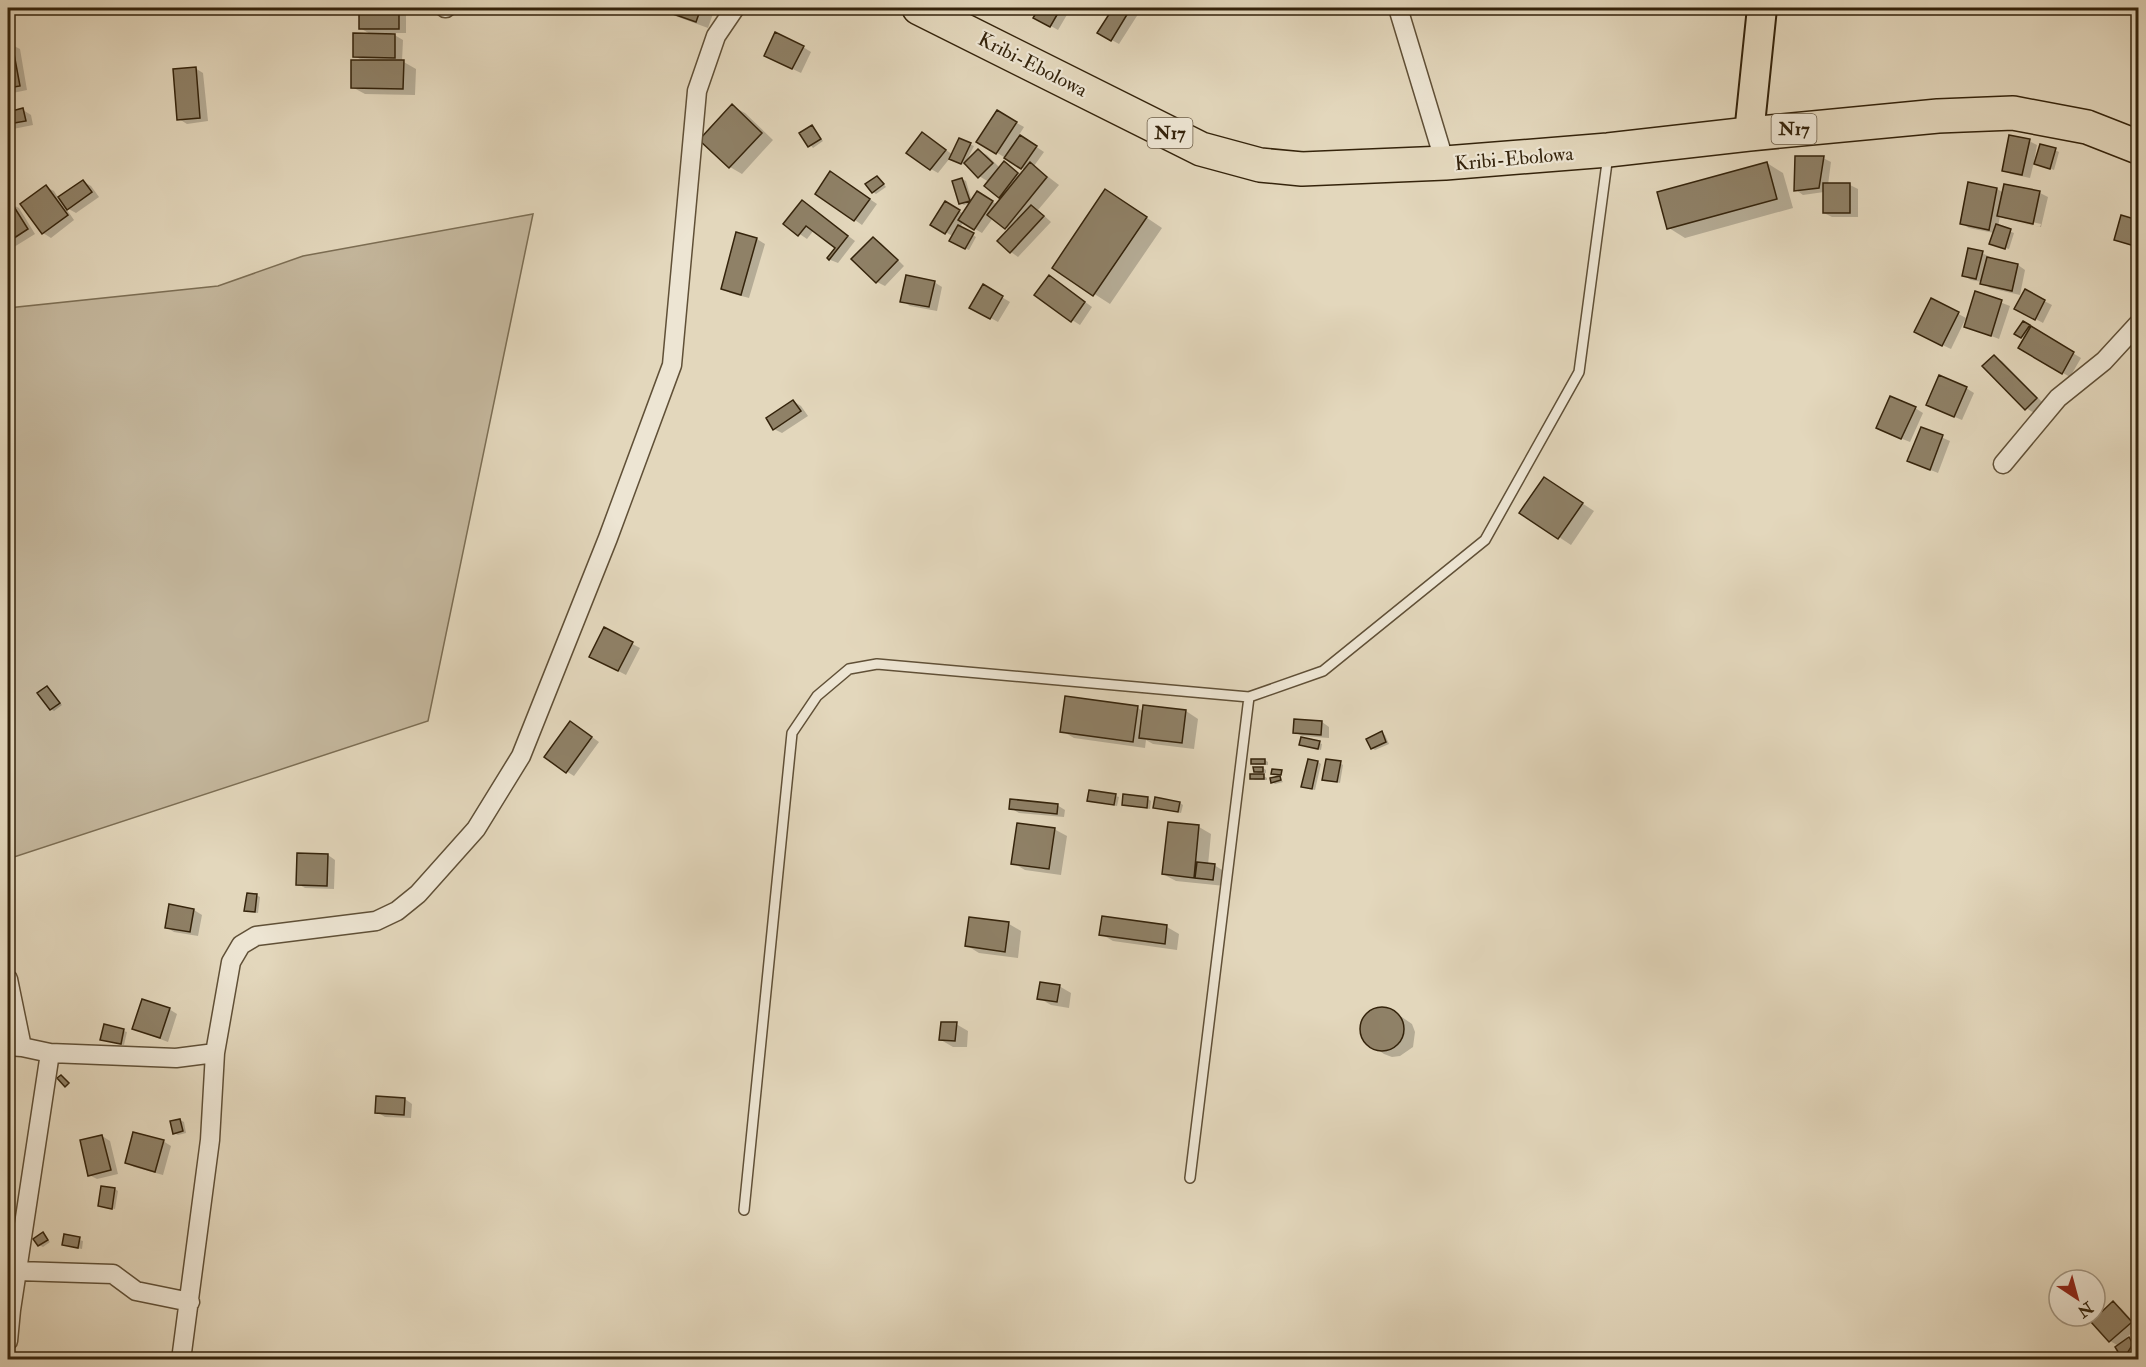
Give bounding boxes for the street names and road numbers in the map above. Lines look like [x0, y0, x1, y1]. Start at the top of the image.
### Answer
street label: Kribi-Ebolowa [974, 26, 1092, 103]
road number: N17 [1772, 114, 1816, 144]
road number: N17 [1148, 118, 1192, 148]
street label: Kribi-Ebolowa [1454, 141, 1575, 176]

